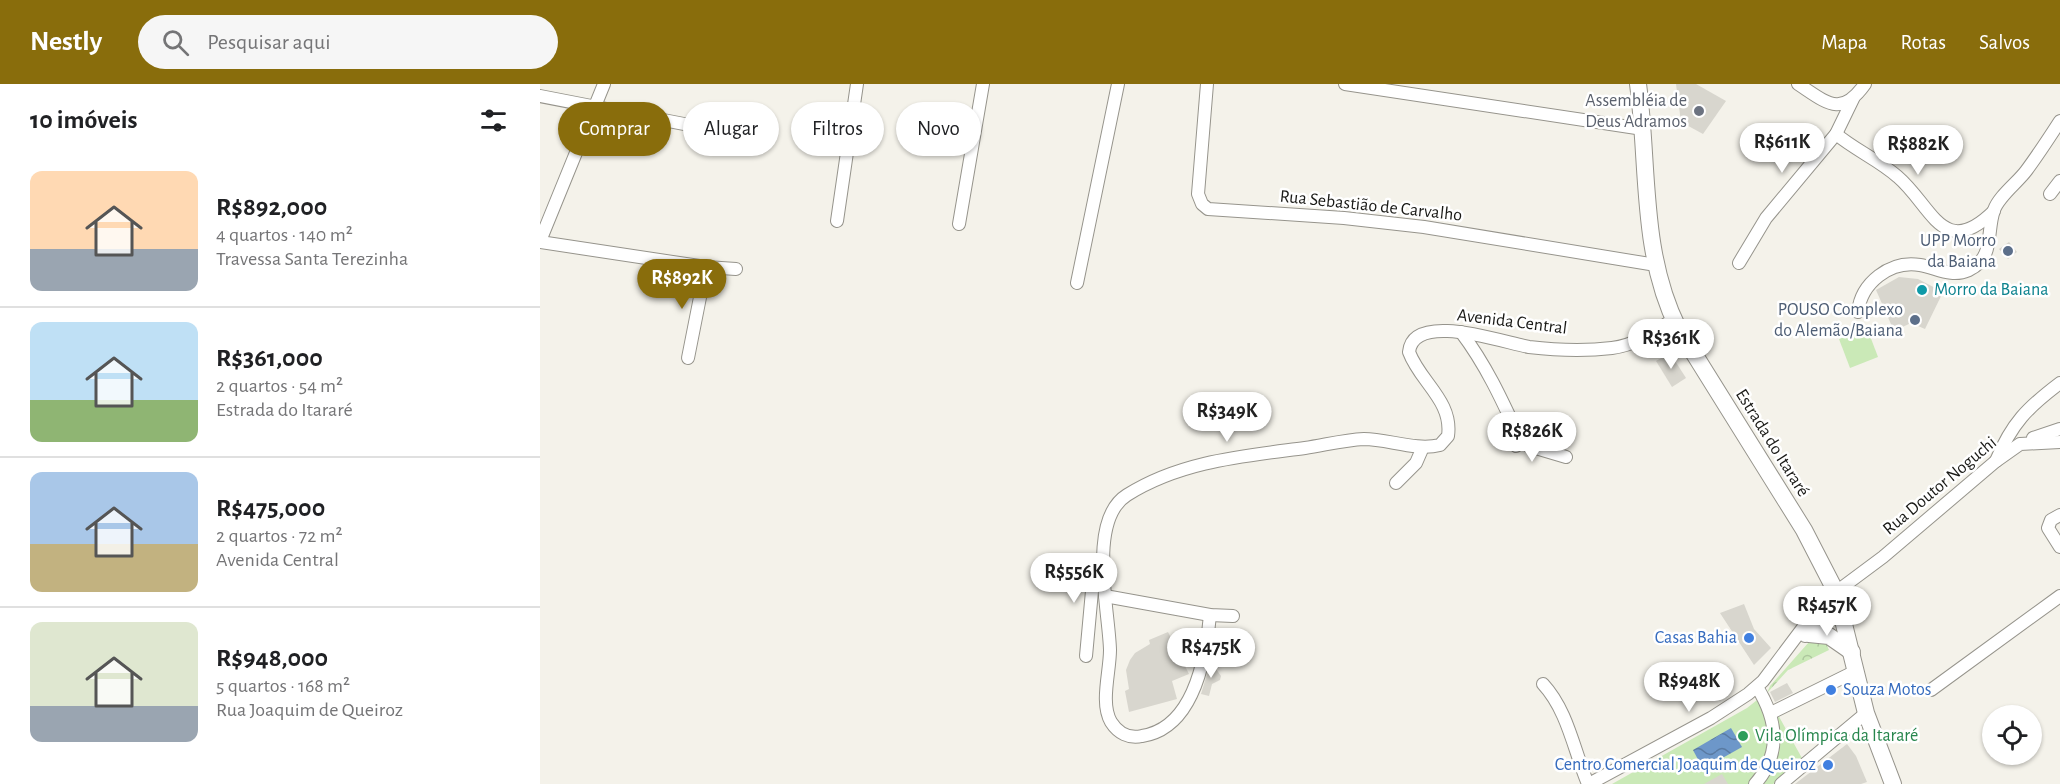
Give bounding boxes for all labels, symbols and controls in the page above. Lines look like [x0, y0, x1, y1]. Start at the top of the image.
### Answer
search box [138, 15, 558, 69]
icon: search [159, 26, 192, 59]
text: Nestly [30, 28, 102, 56]
text: Pesquisar aqui [207, 31, 331, 53]
text: Mapa [1821, 32, 1868, 53]
text: Rotas [1901, 32, 1946, 53]
text: Salvos [1979, 32, 2030, 53]
place label: Assembléia de Deus Adramos [1585, 92, 1687, 131]
chip: Comprar [558, 102, 671, 156]
chip: Alugar [683, 102, 779, 156]
chip: Filtros [791, 102, 884, 156]
chip: Novo [896, 102, 981, 156]
icon: filters [477, 104, 510, 137]
marker: Assembléia de Deus Adramos [1692, 104, 1706, 118]
text: 10 imóveis [30, 107, 137, 133]
pin: R$611K [1733, 123, 1831, 174]
pin: R$882K [1869, 125, 1967, 176]
text: R$611K [1754, 132, 1810, 152]
text: R$882K [1887, 134, 1949, 154]
street label: Rua Sebastião de Carvalho [1279, 187, 1463, 225]
text: R$892,000 [216, 194, 327, 220]
icon: home [78, 195, 150, 267]
text: 4 quartos · 140 m² [216, 225, 353, 245]
place label: UPP Morro da Baiana [1920, 232, 1996, 271]
marker: UPP Morro da Baiana [2001, 244, 2015, 258]
text: Travessa Santa Terezinha [216, 249, 408, 269]
pin: R$892K [633, 259, 731, 310]
text: R$892K [651, 268, 713, 288]
place label: Morro da Baiana [1934, 281, 2049, 299]
marker: Morro da Baiana [1915, 283, 1929, 297]
place label: POUSO Complexo do Alemão/Baiana [1774, 301, 1903, 340]
street label: Avenida Central [1456, 306, 1568, 338]
marker: POUSO Complexo do Alemão/Baiana [1908, 313, 1922, 327]
pin: R$361K [1622, 319, 1720, 370]
text: R$361K [1642, 328, 1700, 348]
text: R$361,000 [216, 345, 323, 371]
icon: home [78, 346, 150, 418]
text: 2 quartos · 54 m² [216, 376, 343, 396]
street label: Estrada do Itararé [1732, 386, 1812, 500]
pin: R$349K [1178, 392, 1276, 443]
text: Estrada do Itararé [216, 400, 353, 420]
text: R$349K [1197, 401, 1257, 421]
pin: R$826K [1483, 412, 1581, 463]
text: R$826K [1501, 421, 1563, 441]
street label: Rua Doutor Noguchi [1880, 433, 2000, 539]
text: R$475,000 [216, 495, 325, 521]
icon: home [78, 496, 150, 568]
text: 2 quartos · 72 m² [216, 526, 343, 546]
text: Avenida Central [216, 550, 339, 570]
pin: R$556K [1025, 553, 1123, 604]
text: R$556K [1044, 562, 1104, 582]
pin: R$457K [1778, 586, 1876, 637]
text: R$457K [1797, 595, 1857, 615]
pin: R$475K [1162, 628, 1260, 679]
place label: Casas Bahia [1655, 629, 1737, 647]
marker: Casas Bahia [1742, 631, 1756, 645]
text: R$475K [1181, 637, 1241, 657]
text: R$948,000 [216, 645, 328, 671]
icon: home [78, 646, 150, 718]
pin: R$948K [1640, 662, 1738, 713]
text: R$948K [1658, 671, 1720, 691]
text: 5 quartos · 168 m² [216, 676, 350, 696]
place label: Souza Motos [1843, 681, 1932, 699]
marker: Souza Motos [1824, 683, 1838, 697]
text: Rua Joaquim de Queiroz [216, 700, 403, 720]
map controls [1982, 705, 2042, 765]
button: locate [1982, 705, 2042, 765]
place label: Vila Olímpica da Itararé [1755, 727, 1918, 745]
marker: Vila Olímpica da Itararé [1736, 729, 1750, 743]
place label: Centro Comercial Joaquim de Queiroz [1555, 756, 1816, 774]
marker: Centro Comercial Joaquim de Queiroz [1821, 758, 1835, 772]

